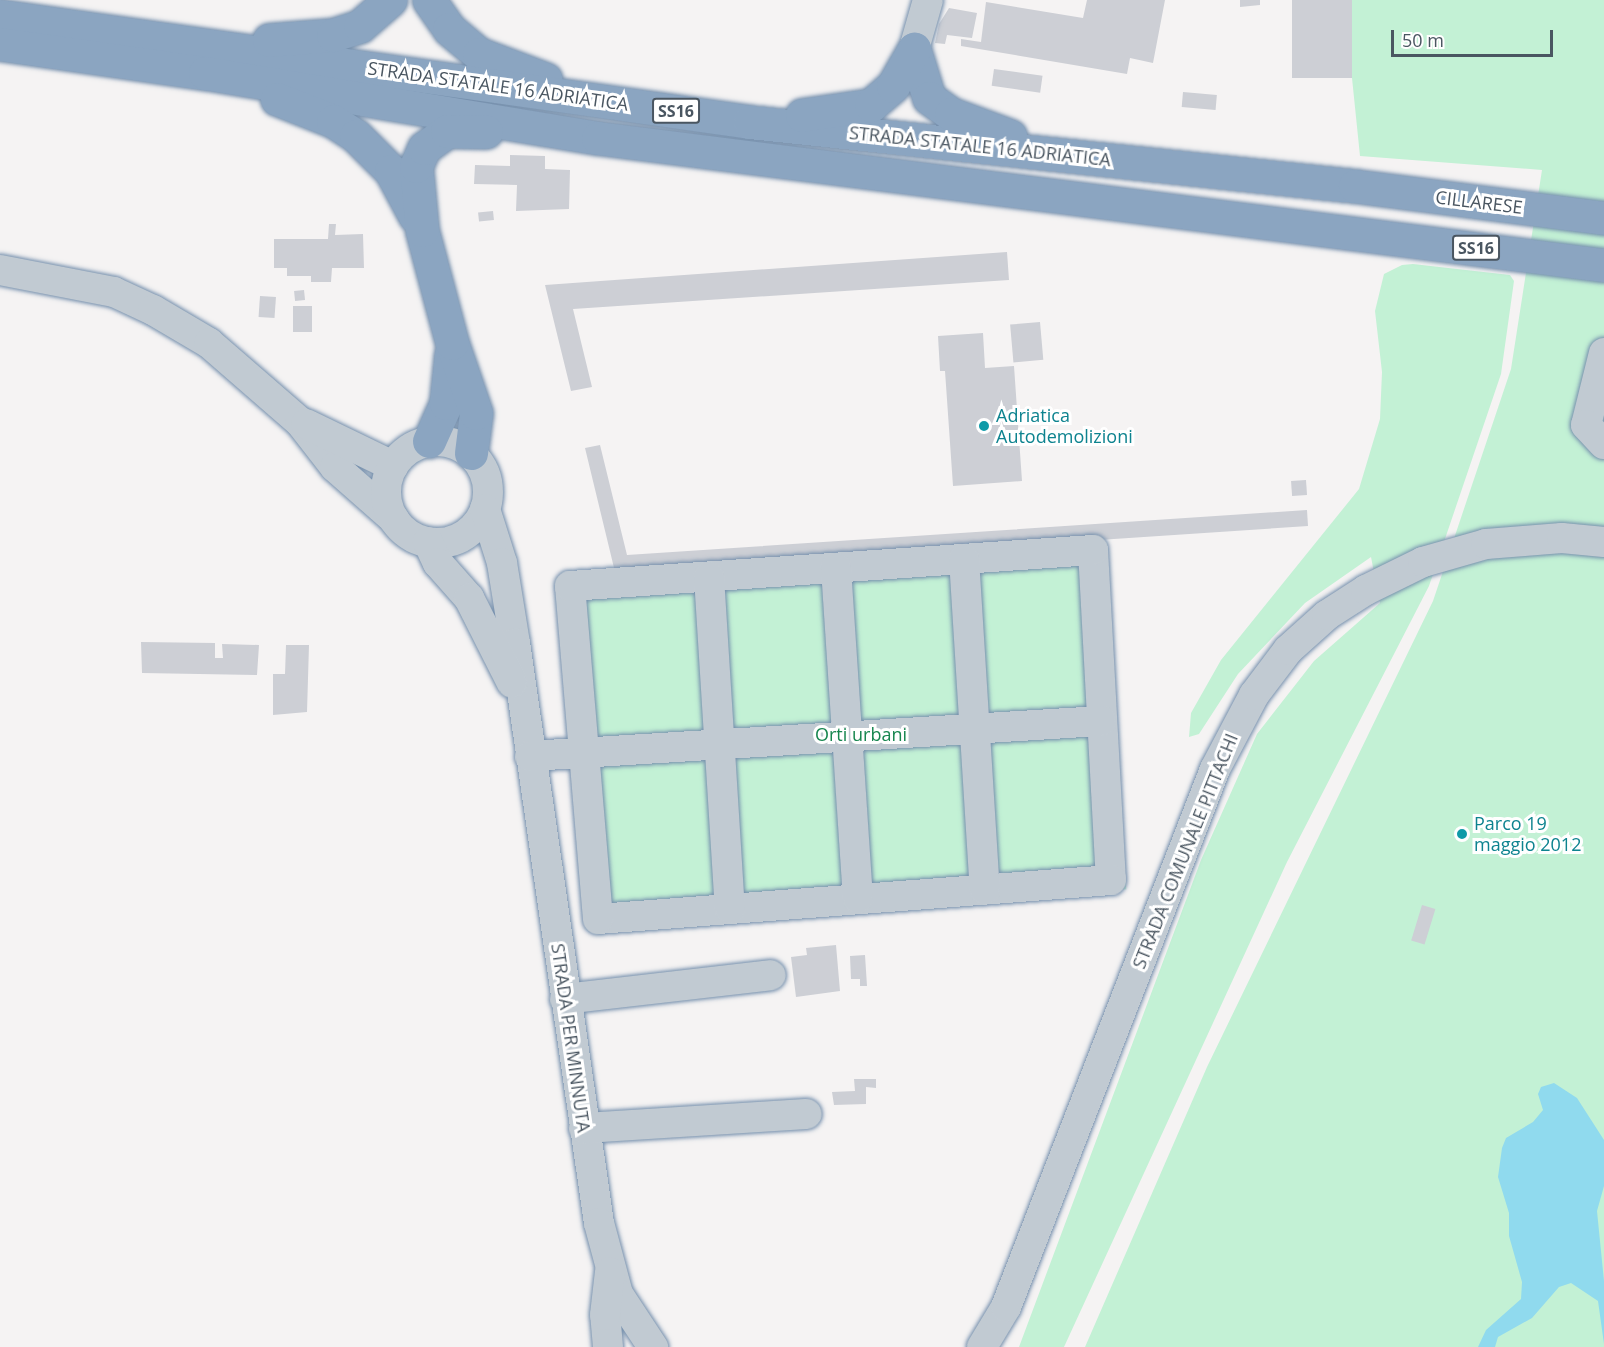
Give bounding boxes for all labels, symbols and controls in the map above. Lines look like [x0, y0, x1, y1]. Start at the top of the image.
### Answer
scale bar [1394, 18, 1556, 56]
text: 50 m [1402, 28, 1444, 52]
street label: STRADA STATALE 16 ADRIATICA [366, 57, 630, 115]
road number: SS16 [652, 98, 700, 124]
street label: STRADA STATALE 16 ADRIATICA [848, 122, 1112, 170]
street label: CILLARESE [1434, 186, 1524, 218]
road number: SS16 [1452, 235, 1500, 261]
place label: Adriatica Autodemolizioni [996, 405, 1133, 448]
marker: Adriatica Autodemolizioni [977, 419, 991, 433]
park label: Orti urbani [815, 723, 907, 745]
street label: STRADA COMUNALE PITTACHI [1128, 730, 1242, 972]
place label: Parco 19 maggio 2012 [1474, 813, 1581, 856]
marker: Parco 19 maggio 2012 [1455, 827, 1469, 841]
street label: STRADA PER MINNUTA [547, 942, 595, 1134]

